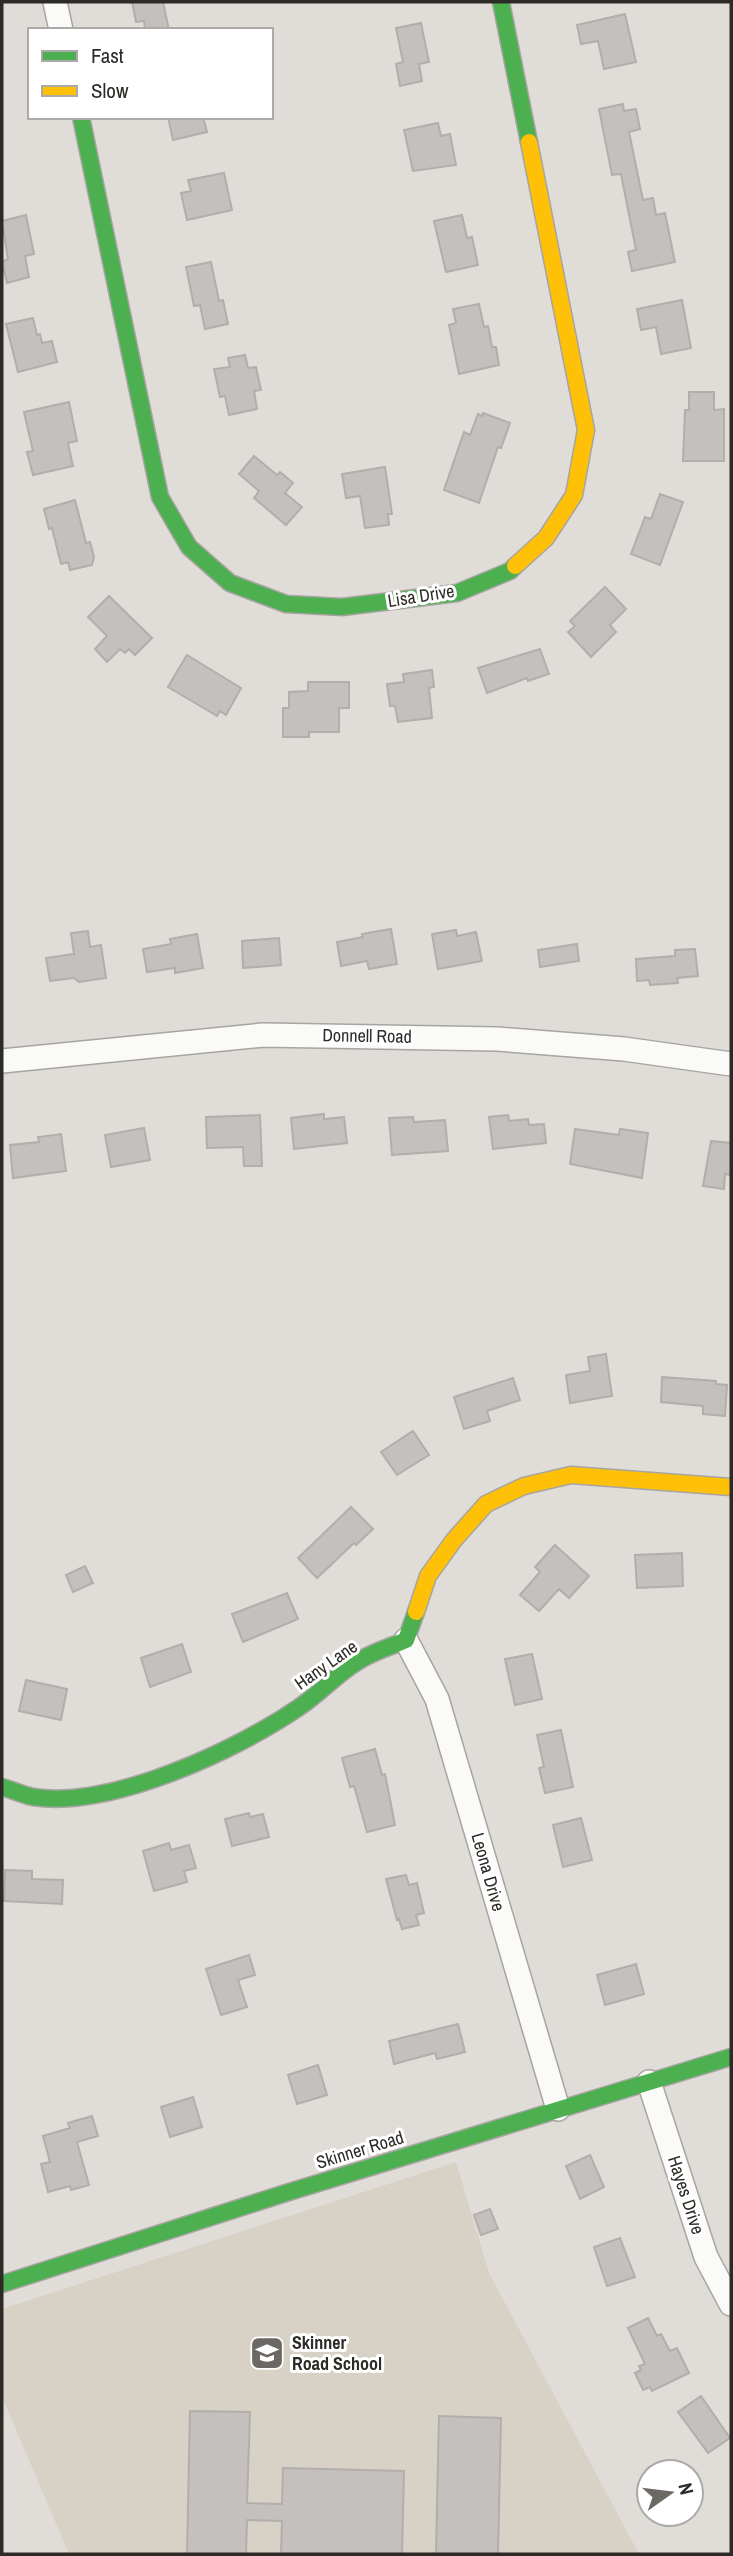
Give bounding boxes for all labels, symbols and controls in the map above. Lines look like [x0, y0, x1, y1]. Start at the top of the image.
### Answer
legend [28, 28, 273, 119]
text: Fast [91, 41, 124, 70]
text: Slow [91, 76, 129, 105]
street label: Lisa Drive [386, 578, 456, 613]
street label: Donnell Road [322, 1022, 412, 1049]
street label: Hany Lane [289, 1634, 362, 1695]
street label: Leona Drive [465, 1830, 512, 1914]
street label: Skinner Road [313, 2124, 407, 2175]
street label: Hayes Drive [662, 2152, 711, 2237]
place label: Skinner Road School [292, 2330, 382, 2376]
school or university icon: Skinner Road School [248, 2334, 286, 2372]
north arrow [635, 2458, 705, 2528]
text: N [673, 2480, 700, 2497]

